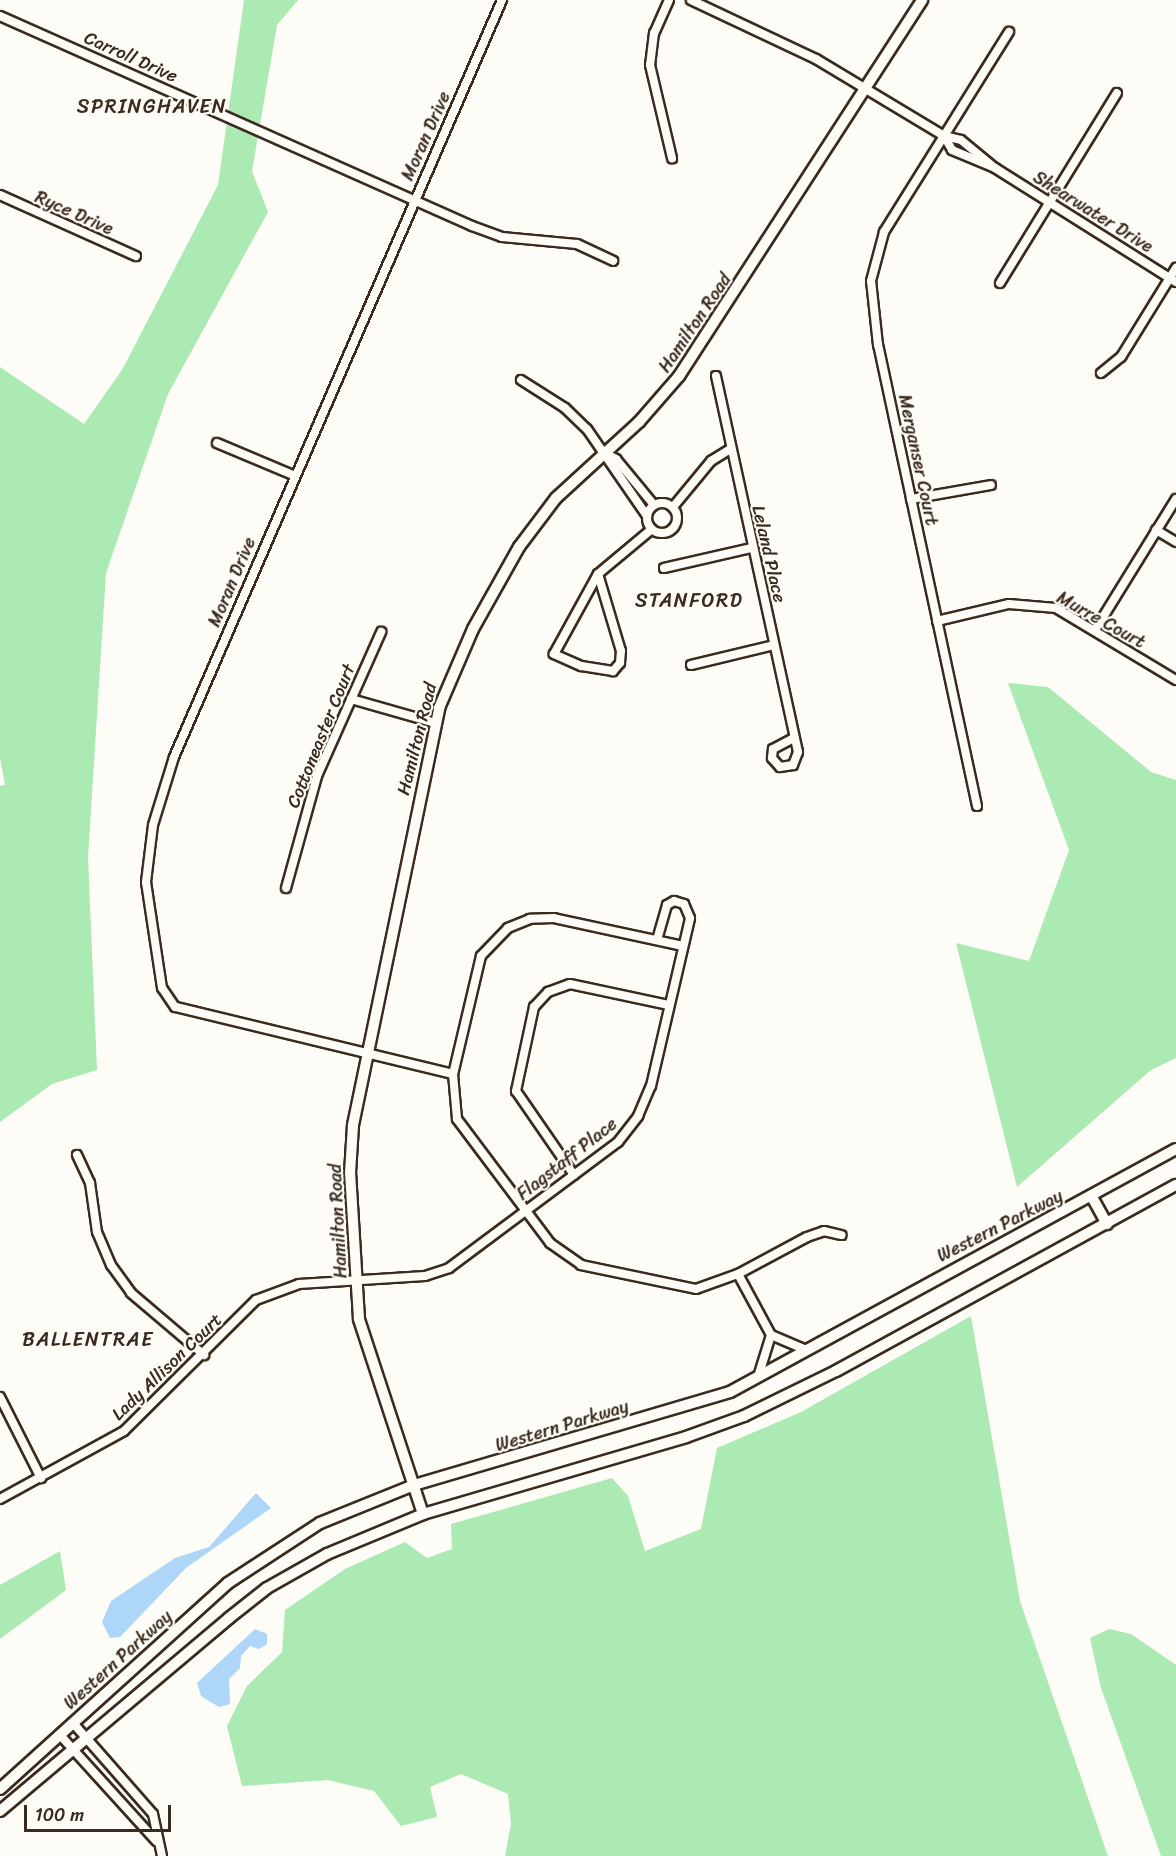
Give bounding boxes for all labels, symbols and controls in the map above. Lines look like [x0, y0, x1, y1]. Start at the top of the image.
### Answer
street label: Carroll Drive [81, 27, 181, 87]
street label: Moran Drive [397, 88, 455, 184]
district label: SPRINGHAVEN [76, 94, 228, 118]
street label: Shearwater Drive [1029, 166, 1157, 258]
street label: Ryce Drive [31, 186, 117, 240]
street label: Hamilton Road [654, 269, 736, 377]
street label: Merganser Court [894, 392, 942, 528]
street label: Leland Place [747, 503, 791, 605]
street label: Moran Drive [203, 534, 261, 630]
street label: Murre Court [1053, 587, 1149, 653]
district label: STANFORD [635, 588, 743, 612]
street label: Cottoneaster Court [282, 661, 360, 811]
street label: Hamilton Road [393, 681, 441, 797]
street label: Flagstaff Place [513, 1113, 621, 1205]
street label: Hamilton Road [324, 1163, 352, 1279]
street label: Western Parkway [934, 1185, 1066, 1267]
street label: Lady Allison Court [108, 1309, 226, 1425]
district label: BALLENTRAE [23, 1327, 153, 1351]
street label: Western Parkway [493, 1395, 631, 1457]
street label: Western Parkway [59, 1606, 177, 1714]
scale bar [27, 1793, 174, 1831]
text: 100 m [35, 1799, 84, 1831]

